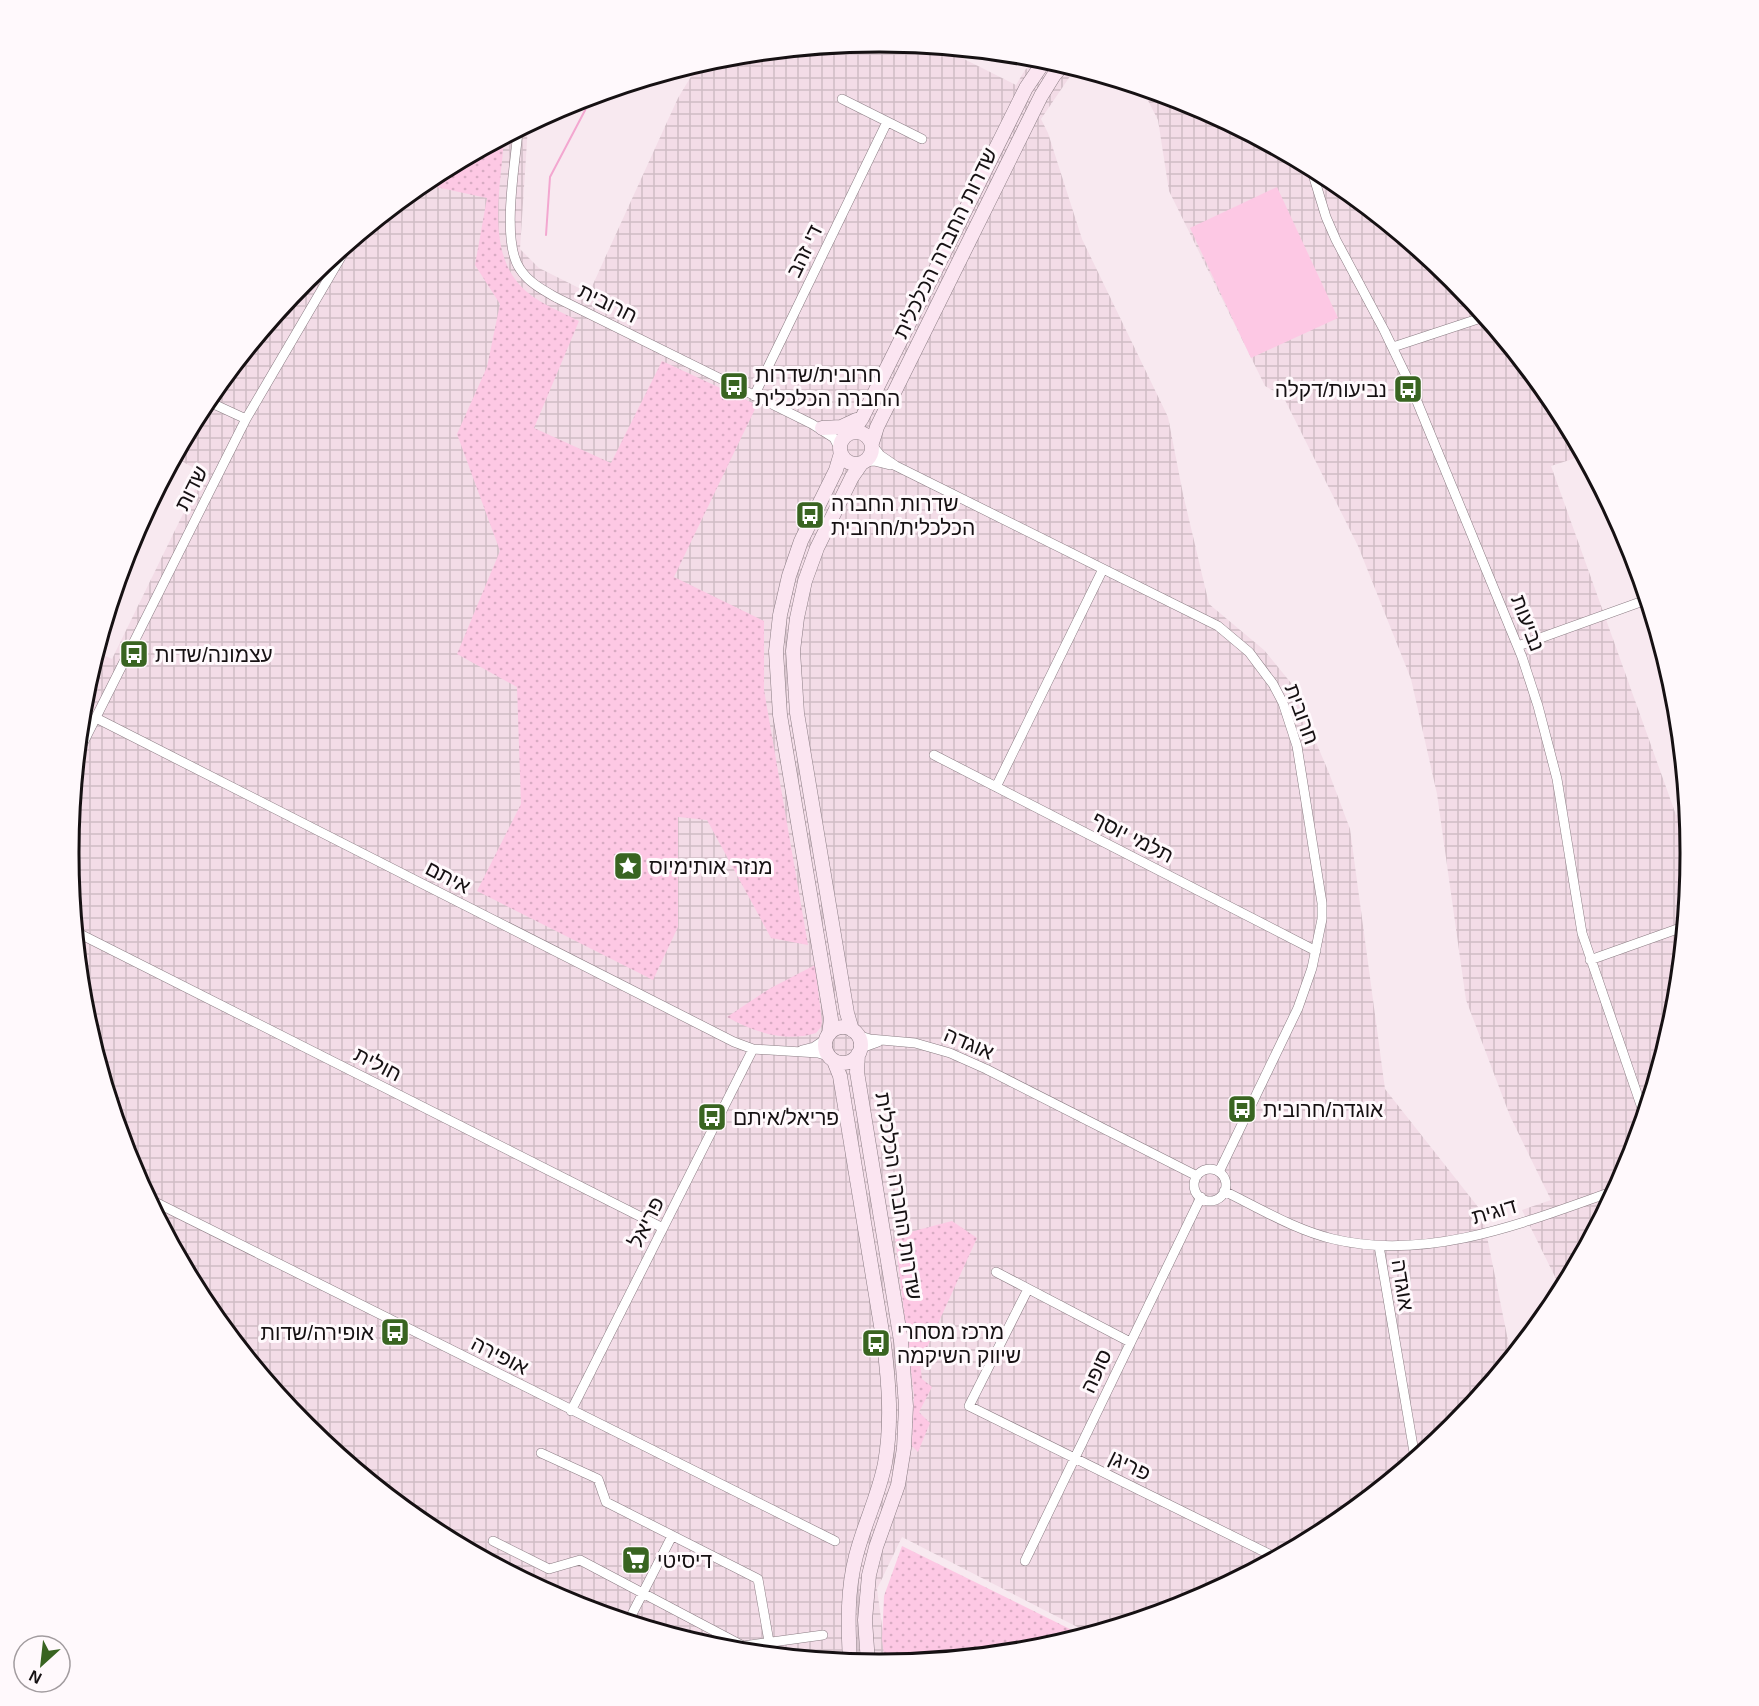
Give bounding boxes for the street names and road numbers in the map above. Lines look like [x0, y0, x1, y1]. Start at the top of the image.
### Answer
street label: שדרות החברה הכלכלית [889, 144, 1001, 342]
street label: די זהב [782, 221, 827, 281]
street label: חרובית [575, 279, 641, 327]
street label: שדות [170, 462, 212, 514]
street label: נביעות [1507, 592, 1549, 654]
street label: חרובית [1280, 681, 1324, 747]
street label: תלמי יוסף [1089, 807, 1177, 867]
street label: איתם [422, 856, 474, 898]
street label: אוגדה [941, 1022, 997, 1064]
street label: חולית [351, 1042, 405, 1086]
street label: שדרות החברה הכלכלית [871, 1091, 927, 1301]
street label: פריאל [624, 1193, 668, 1251]
street label: דוגית [1469, 1194, 1519, 1228]
street label: אוגדה [1388, 1258, 1418, 1312]
street label: אופירה [468, 1331, 532, 1379]
street label: סופה [1076, 1346, 1116, 1396]
street label: פריגן [1105, 1445, 1155, 1485]

